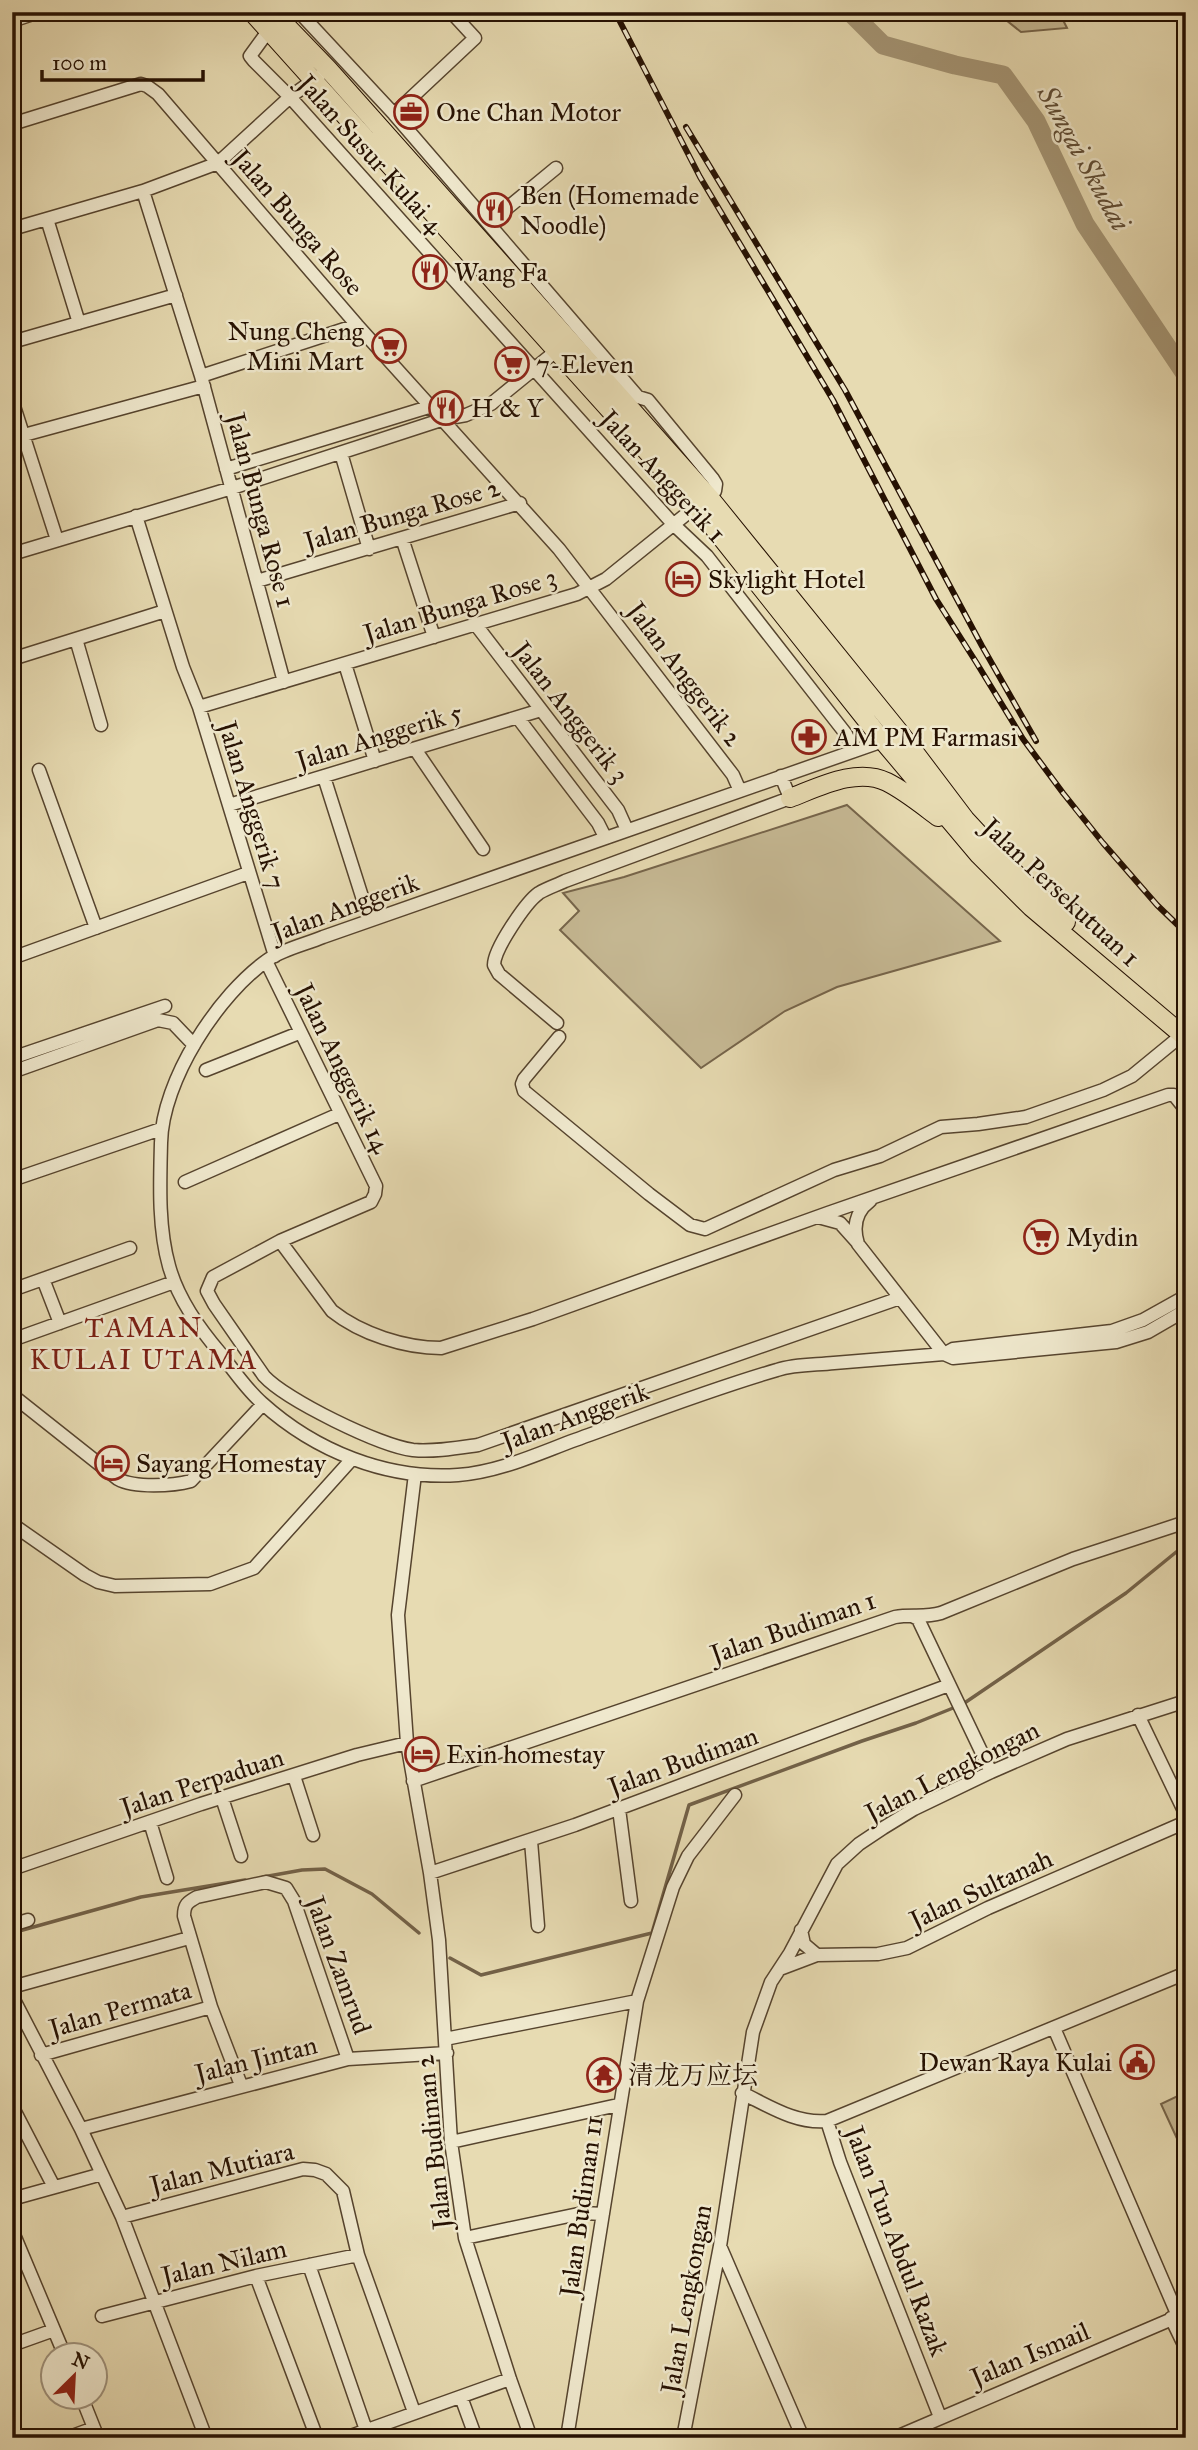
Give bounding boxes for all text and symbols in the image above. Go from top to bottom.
scale bar [42,38,203,82]
text: 100 m [52,50,107,76]
street label: Jalan Susur Kulai 4 [289,66,451,241]
water label: Sungai Skudai [1029,78,1138,237]
office icon: One Chan Motor [392,93,430,131]
place label: One Chan Motor [436,96,621,128]
street label: Jalan Bunga Rose [224,140,371,302]
place label: Ben (Homemade Noodle) [520,179,700,241]
restaurant icon: Ben (Homemade Noodle) [476,191,514,229]
restaurant icon: Wang Fa [411,253,449,291]
place label: Wang Fa [454,256,548,288]
place label: Nung Cheng Mini Mart [228,315,365,377]
supermarket icon: Nung Cheng Mini Mart [370,327,408,365]
supermarket icon: 7-Eleven [493,345,531,383]
place label: 7-Eleven [536,348,634,380]
restaurant icon: H & Y [427,389,465,427]
place label: H & Y [471,392,545,424]
street label: Jalan Anggerik 1 [591,401,733,549]
street label: Jalan Bunga Rose 1 [219,406,302,611]
street label: Jalan Bunga Rose 2 [297,471,504,558]
street label: Jalan Bunga Rose 3 [357,560,560,650]
hotel icon: Skylight Hotel [664,560,702,598]
place label: Skylight Hotel [708,563,865,595]
street label: Jalan Anggerik 2 [618,593,750,753]
street label: Jalan Anggerik 3 [504,633,636,789]
street label: Jalan Anggerik 5 [289,696,466,777]
street label: Jalan Anggerik 7 [210,714,293,893]
pharmacy icon: AM PM Farmasi [790,718,828,756]
place label: AM PM Farmasi [833,721,1018,753]
street label: Jalan Persekutuan 1 [973,809,1146,973]
street label: Jalan Anggerik [264,865,424,949]
street label: Jalan Anggerik 14 [287,975,398,1158]
supermarket icon: Mydin [1022,1218,1060,1256]
place label: Mydin [1066,1221,1138,1253]
district label: TAMAN KULAI UTAMA [29,1310,259,1377]
street label: Jalan Anggerik [494,1374,654,1458]
hotel icon: Sayang Homestay [93,1444,131,1482]
place label: Sayang Homestay [136,1447,327,1479]
street label: Jalan Budiman 1 [703,1584,880,1671]
street label: Jalan Lengkongan [857,1713,1044,1830]
street label: Jalan Budiman [601,1719,762,1804]
hotel icon: Exin homestay [403,1735,441,1773]
place label: Exin homestay [446,1738,605,1770]
street label: Jalan Perpaduan [114,1741,287,1824]
street label: Jalan Sultanah [902,1842,1058,1937]
street label: Jalan Zamrud [298,1889,379,2038]
street label: Jalan Permata [42,1973,195,2045]
street label: Jalan Jintan [189,2028,320,2090]
public building icon: Dewan Raya Kulai [1118,2043,1156,2081]
place label: Dewan Raya Kulai [918,2046,1112,2078]
street label: Jalan Budiman 2 [408,2053,458,2234]
temple icon: 清龙万应坛 [585,2056,623,2094]
place label: 清龙万应坛 [628,2059,758,2091]
street label: Jalan Budiman 11 [552,2113,610,2302]
street label: Jalan Tun Abdul Razak [837,2119,956,2361]
street label: Jalan Mutiara [144,2135,297,2202]
street label: Jalan Lengkongan [653,2202,718,2399]
street label: Jalan Nilam [155,2232,290,2293]
street label: Jalan Ismail [963,2315,1094,2395]
north arrow [38,2342,108,2412]
text: N [69,2347,93,2375]

